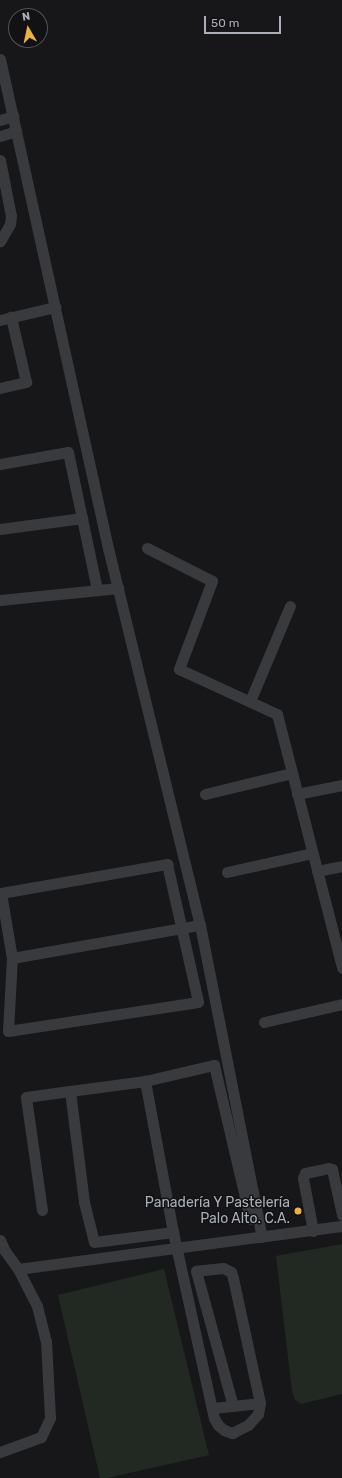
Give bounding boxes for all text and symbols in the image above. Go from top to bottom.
north arrow [8,8,48,48]
scale bar [206,8,283,34]
text: N [21,10,31,24]
text: 50 m [211,16,239,30]
place label: Panadería Y Pastelería Palo Alto. C.A. [144,1195,290,1228]
marker: Panadería Y Pastelería Palo Alto. C.A. [293,1206,303,1216]

